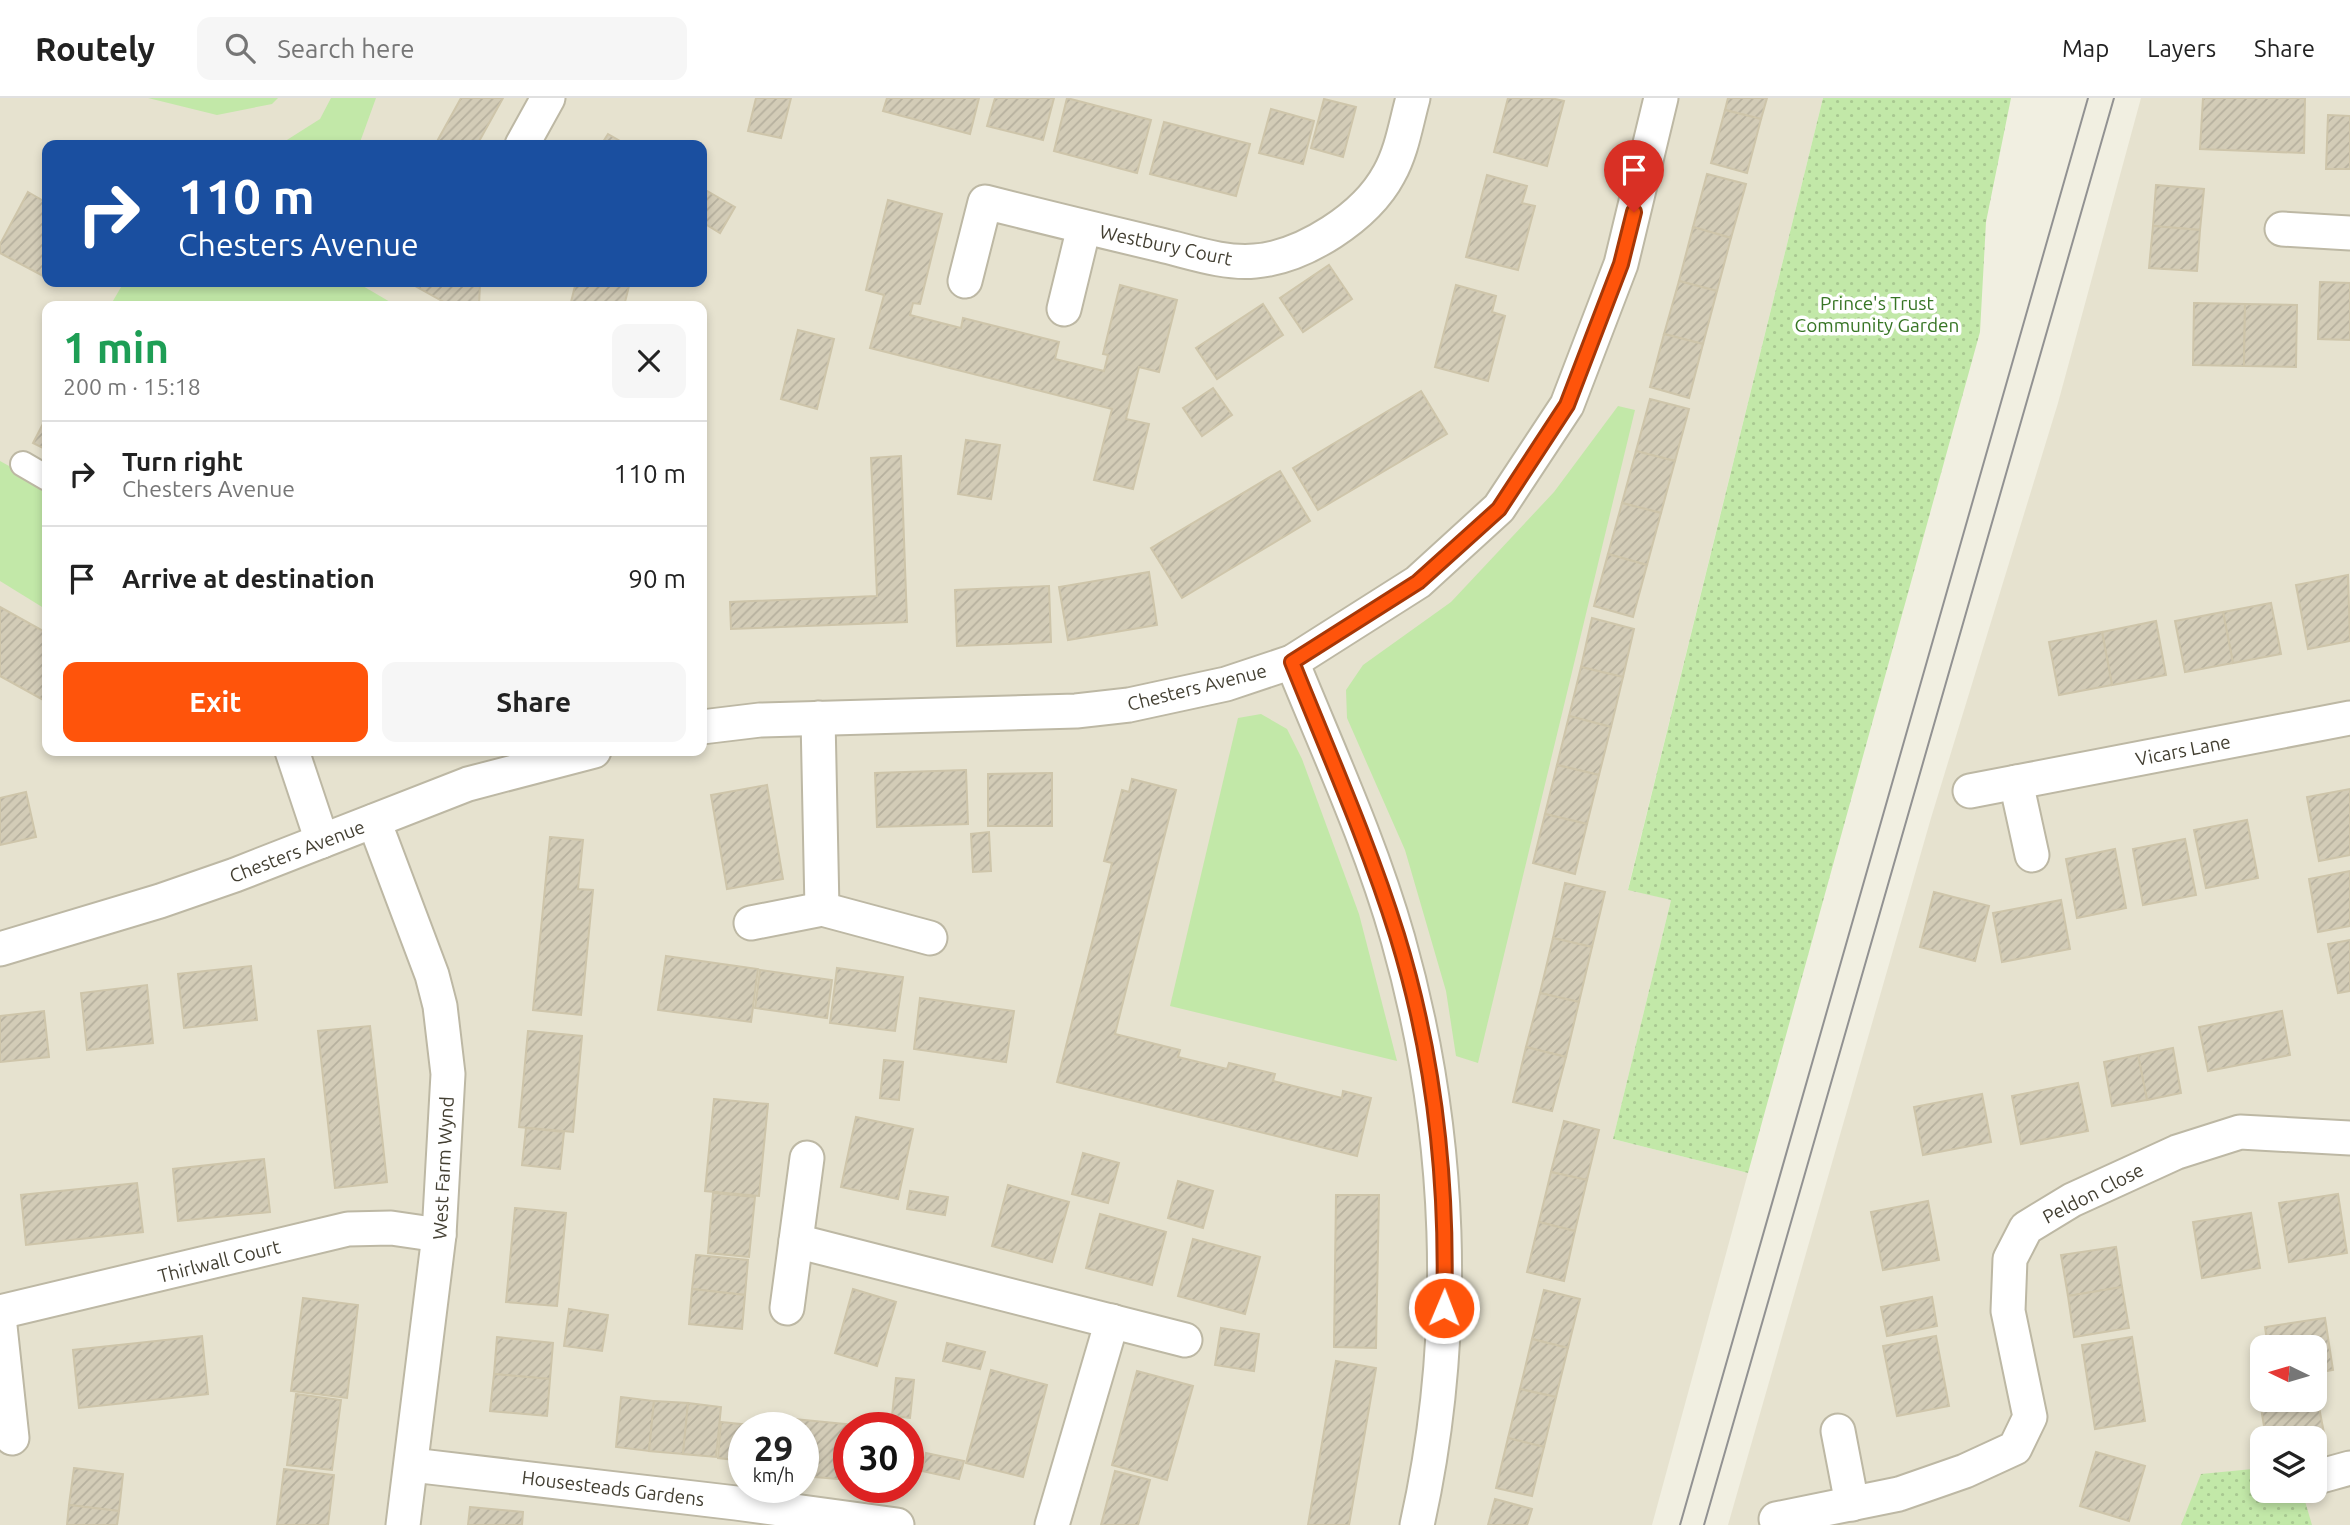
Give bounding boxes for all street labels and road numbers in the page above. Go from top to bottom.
street label: Westbury Court [1098,220,1235,270]
street label: Chesters Avenue [1125,659,1269,715]
street label: Vicars Lane [2134,730,2232,770]
street label: Chesters Avenue [226,815,368,887]
street label: West Farm Wynd [428,1096,458,1240]
street label: Peldon Close [2039,1158,2147,1228]
street label: Thirlwall Court [156,1235,283,1287]
street label: Housesteads Gardens [520,1466,706,1510]

